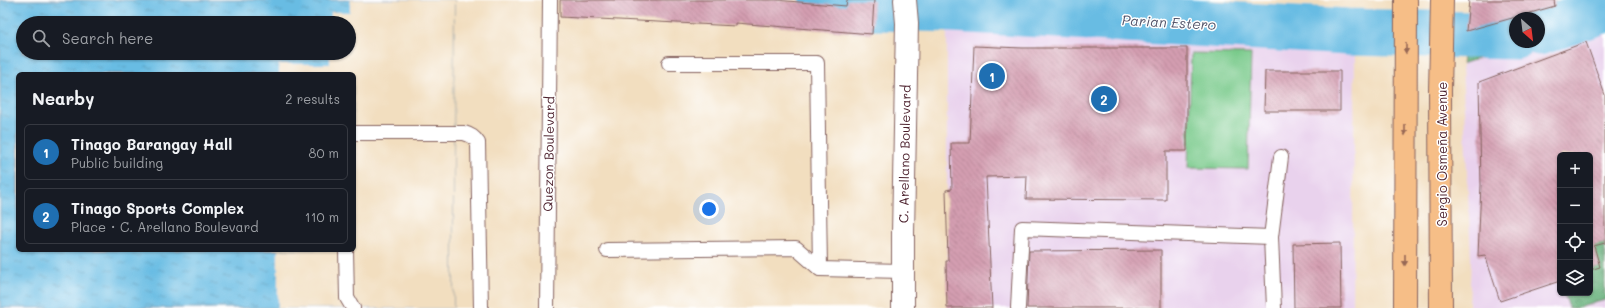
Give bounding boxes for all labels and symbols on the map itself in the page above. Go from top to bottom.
water label: Parian Estero [1121,10,1217,34]
north arrow [1509,12,1545,48]
one-way arrow [1403,42,1409,55]
pin: 1 [979,61,1005,91]
street label: Sergio Osmeña Avenue [1433,82,1450,226]
pin: 2 [1091,84,1117,114]
street label: C. Arellano Boulevard [894,85,914,223]
street label: Quezon Boulevard [538,96,558,212]
one-way arrow [1402,124,1408,137]
your location [699,199,719,219]
one-way arrow [1402,254,1408,267]

